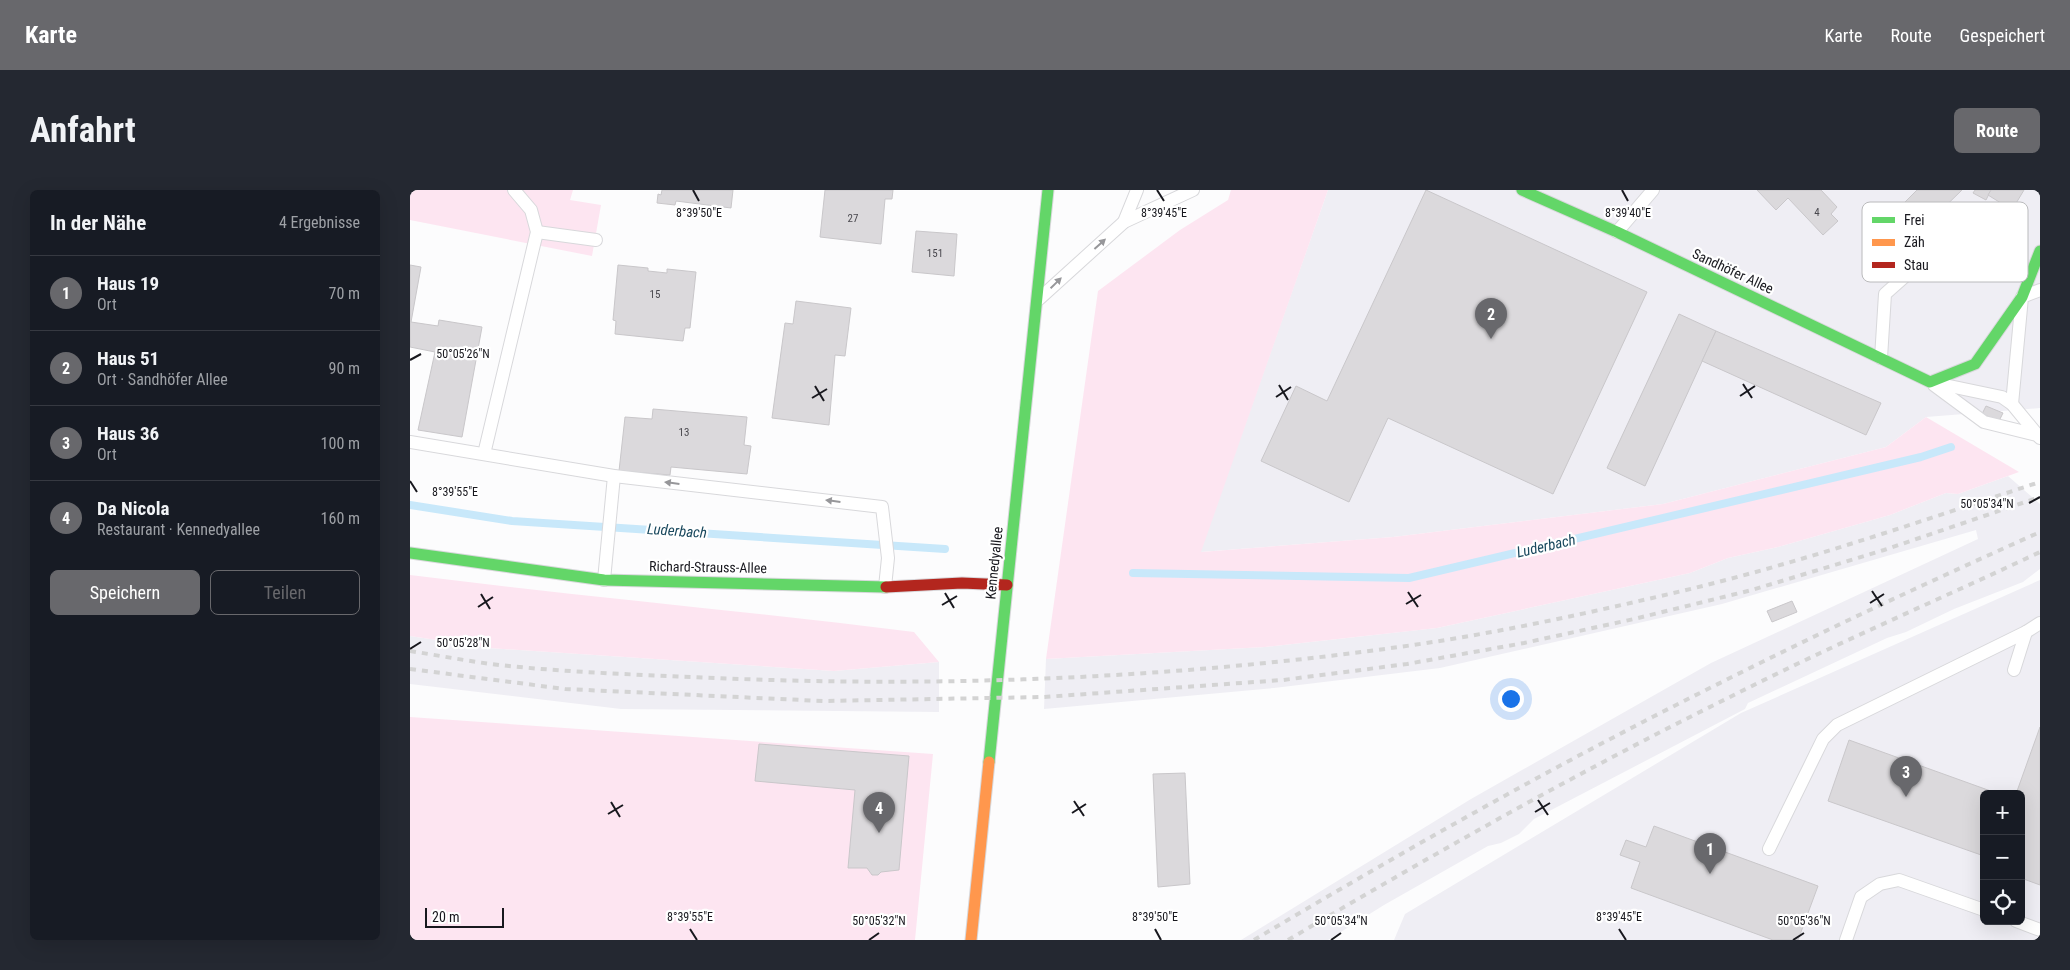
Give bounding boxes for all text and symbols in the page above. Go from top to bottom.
text: Karte [25,21,77,49]
text: Karte [1824,25,1863,46]
text: Route [1891,25,1932,46]
text: Gespeichert [1960,25,2045,46]
button: Route [1954,108,2040,153]
text: Anfahrt [30,110,136,151]
legend [1862,202,2028,282]
text: 8°39'50"E [676,206,722,220]
text: 8°39'45"E [1141,206,1187,220]
text: 8°39'40"E [1605,206,1651,220]
house number: 4 [1814,206,1820,219]
text: In der Nähe [50,211,146,235]
house number: 27 [848,212,858,225]
text: Frei [1904,212,1924,228]
text: 4 Ergebnisse [279,213,360,232]
text: Zäh [1904,234,1925,250]
one-way arrow [1094,238,1107,249]
street label: Sandhöfer Allee [1690,245,1776,297]
house number: 151 [927,247,943,260]
text: Stau [1904,257,1929,273]
text: Haus 19 [97,272,159,295]
one-way arrow [1050,277,1062,289]
text: 1 [62,284,70,303]
text: 70 m [328,284,360,303]
house number: 15 [650,288,660,301]
text: Ort [97,295,117,314]
pin: 2 [1475,298,1507,339]
text: Haus 51 [97,347,159,370]
text: 50°05'26"N [436,347,490,361]
text: 2 [62,359,70,378]
text: 90 m [328,359,360,378]
text: Ort · Sandhöfer Allee [97,370,228,389]
text: Haus 36 [97,422,159,445]
house number: 13 [679,426,689,439]
text: 3 [62,434,70,453]
text: 100 m [321,434,360,453]
text: Ort [97,445,117,464]
one-way arrow [663,479,679,487]
text: 8°39'55"E [432,485,478,499]
text: Da Nicola [97,497,169,520]
one-way arrow [825,497,841,505]
text: 50°05'34"N [1960,497,2014,511]
text: 4 [62,509,70,528]
text: 160 m [321,509,360,528]
text: Restaurant · Kennedyallee [97,520,260,539]
water label: Luderbach [646,520,708,542]
street label: Kennedyallee [982,525,1006,600]
water label: Luderbach [1515,530,1577,562]
street label: Richard-Strauss-Allee [649,558,767,576]
button: Speichern [50,570,200,615]
button: Teilen [210,570,360,615]
text: 50°05'28"N [436,636,490,650]
your location [1498,686,1524,712]
pin: 3 [1890,756,1922,797]
map controls [1980,790,2025,925]
button: + [1980,790,2025,835]
pin: 4 [863,792,895,833]
pin: 1 [1694,833,1726,874]
button: − [1980,835,2025,880]
button: locate [1980,880,2025,925]
scale bar [425,905,504,928]
text: 20 m [432,909,460,925]
text: 8°39'55"E [667,910,713,924]
text: 8°39'50"E [1132,910,1178,924]
text: 8°39'45"E [1596,910,1642,924]
text: 50°05'32"N [852,914,906,928]
text: 50°05'34"N [1314,914,1368,928]
text: 50°05'36"N [1777,914,1831,928]

